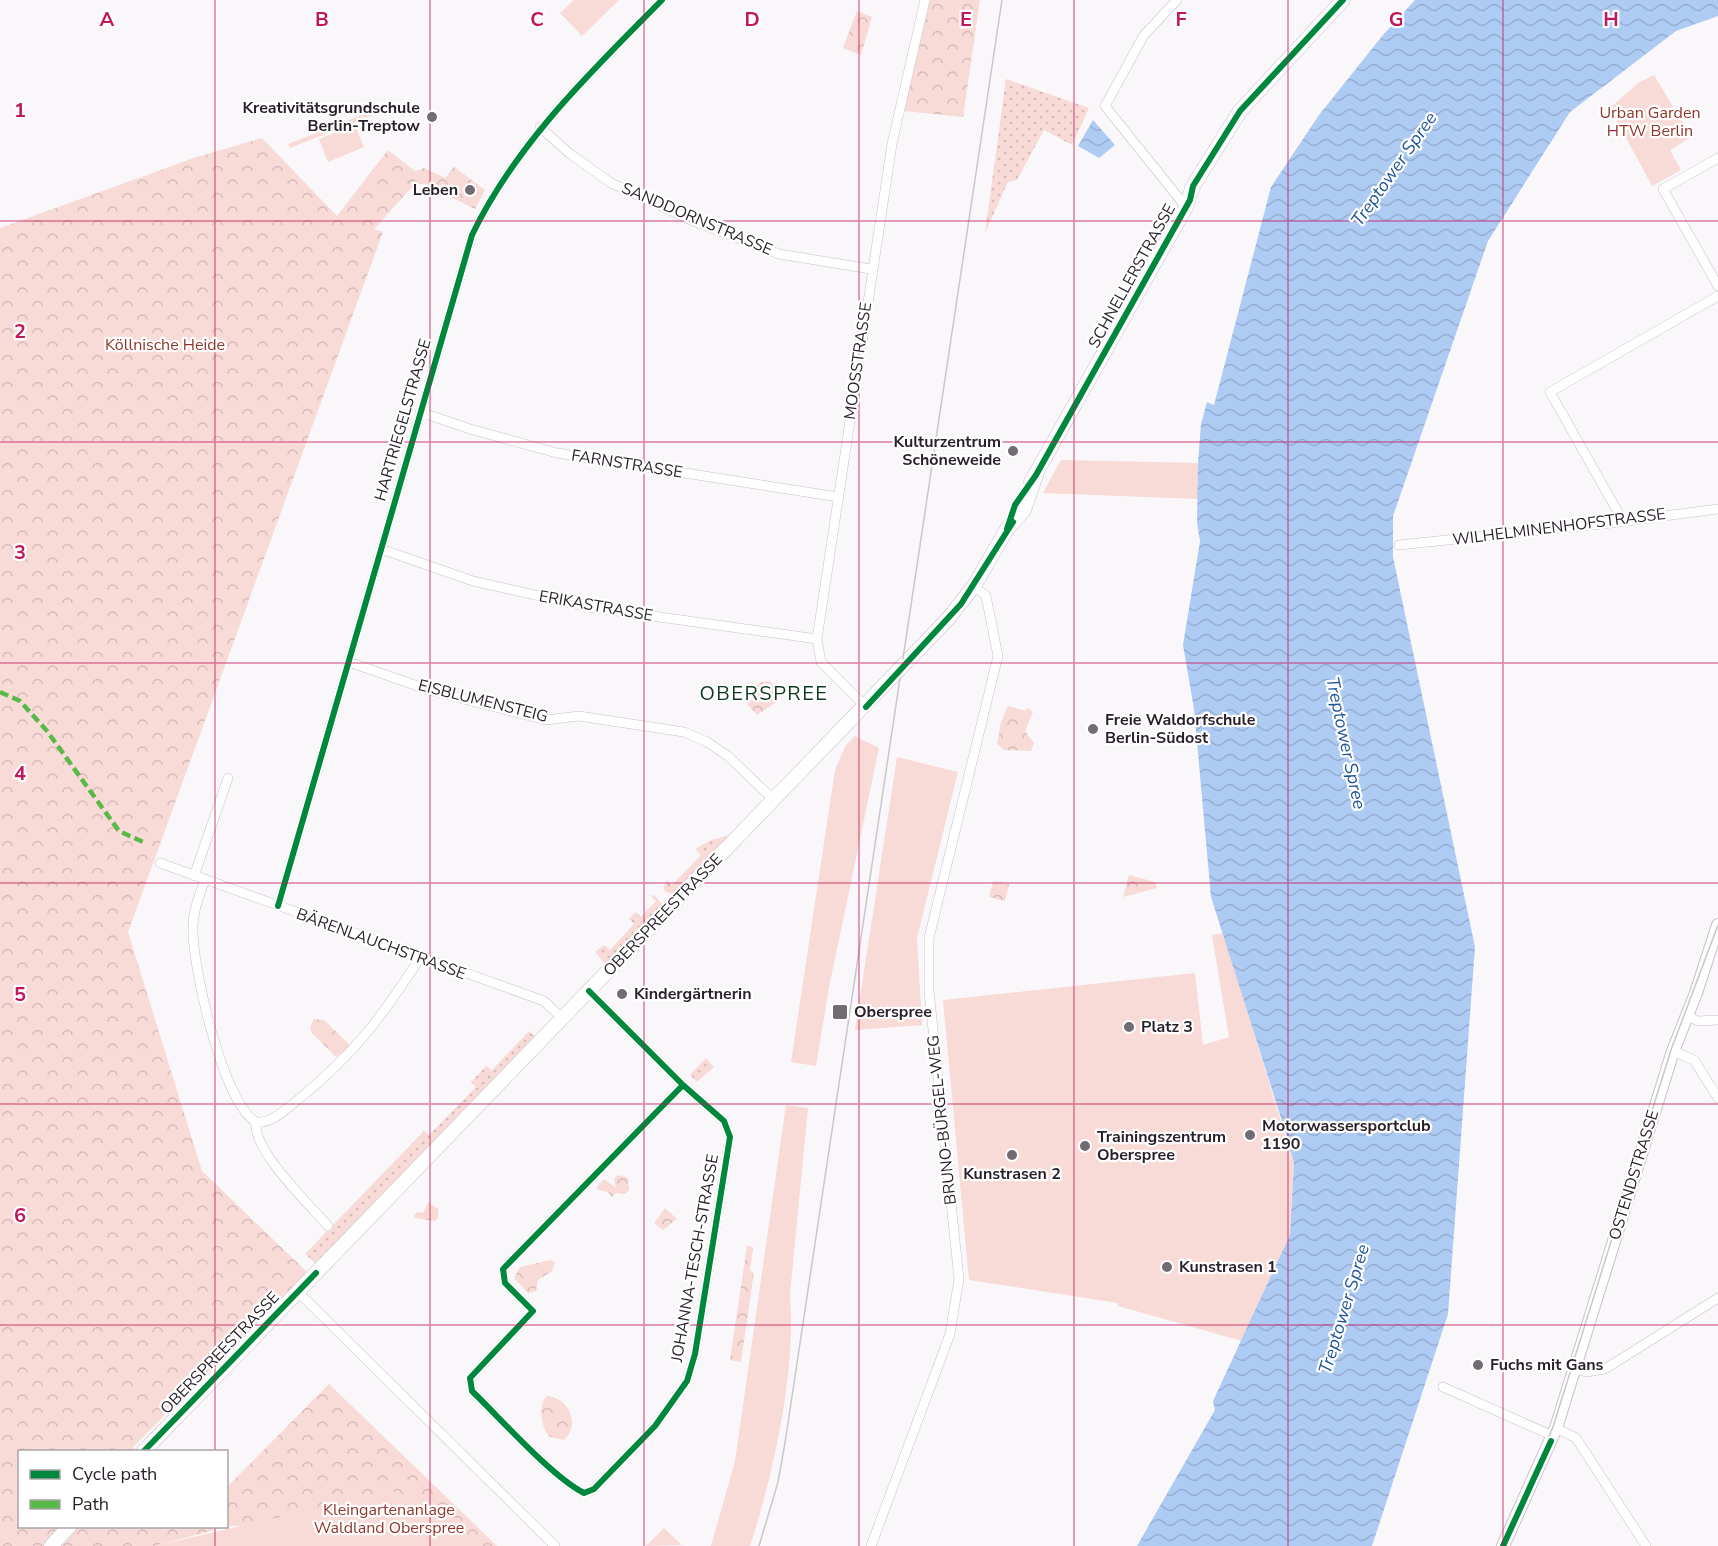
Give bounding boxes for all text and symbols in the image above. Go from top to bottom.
text: A [100,6,115,33]
text: B [315,6,329,33]
text: C [530,6,544,33]
text: D [744,6,760,33]
text: E [960,6,972,33]
text: F [1175,6,1187,33]
text: G [1389,6,1403,33]
text: H [1603,6,1619,33]
text: 1 [14,97,26,124]
place label: Kreativitätsgrundschule Berlin-Treptow [242,97,420,137]
park label: Urban Garden HTW Berlin [1599,102,1701,142]
water label: Treptower Spree [1346,107,1443,231]
marker: Kreativitätsgrundschule Berlin-Treptow [425,110,439,124]
street label: SANDDORNSTRASSE [618,177,776,261]
place label: Leben [413,179,458,201]
marker: Leben [463,183,477,197]
street label: SCHNELLERSTRASSE [1083,200,1181,352]
street label: MOOSSTRASSE [839,301,877,421]
text: 2 [14,318,26,345]
park label: Köllnische Heide [105,334,225,356]
street label: HARTRIEGELSTRASSE [369,336,437,504]
place label: Kulturzentrum Schöneweide [893,431,1001,471]
street label: FARNSTRASSE [570,444,684,484]
marker: Kulturzentrum Schöneweide [1006,444,1020,458]
street label: WILHELMINENHOFSTRASSE [1451,503,1667,551]
text: 3 [14,539,26,566]
street label: ERIKASTRASSE [537,585,655,627]
street label: EISBLUMENSTEIG [416,674,550,728]
water label: Treptower Spree [1320,675,1372,812]
district label: OBERSPREE [699,680,829,707]
place label: Freie Waldorfschule Berlin-Südost [1105,709,1256,749]
marker: Freie Waldorfschule Berlin-Südost [1086,722,1100,736]
text: 4 [14,760,26,787]
street label: OBERSPREESTRASSE [599,849,727,981]
street label: BÄRENLAUCHSTRASSE [293,903,469,985]
text: 5 [14,981,26,1008]
place label: Kindergärtnerin [634,983,752,1005]
marker: Kindergärtnerin [615,987,629,1001]
place label: Oberspree [854,1001,932,1023]
marker: Oberspree [831,1003,849,1021]
place label: Platz 3 [1141,1016,1193,1038]
marker: Platz 3 [1122,1020,1136,1034]
street label: BRUNO-BÜRGEL-WEG [922,1034,962,1206]
street label: OSTENDSTRASSE [1604,1107,1664,1243]
place label: Motorwassersportclub 1190 [1262,1115,1431,1155]
place label: Trainingszentrum Oberspree [1097,1126,1226,1166]
marker: Motorwassersportclub 1190 [1243,1128,1257,1142]
marker: Trainingszentrum Oberspree [1078,1139,1092,1153]
marker: Kunstrasen 2 [1005,1148,1019,1162]
street label: JOHANNA-TESCH-STRASSE [666,1152,724,1365]
place label: Kunstrasen 2 [963,1163,1061,1185]
text: 6 [14,1202,26,1229]
water label: Treptower Spree [1313,1241,1375,1377]
place label: Kunstrasen 1 [1179,1256,1277,1278]
marker: Kunstrasen 1 [1160,1260,1174,1274]
street label: OBERSPREESTRASSE [156,1287,284,1419]
place label: Fuchs mit Gans [1490,1354,1604,1376]
marker: Fuchs mit Gans [1471,1358,1485,1372]
legend [18,1450,228,1528]
text: Cycle path [72,1462,157,1486]
text: Path [72,1492,109,1516]
park label: Kleingartenanlage Waldland Oberspree [314,1499,464,1539]

